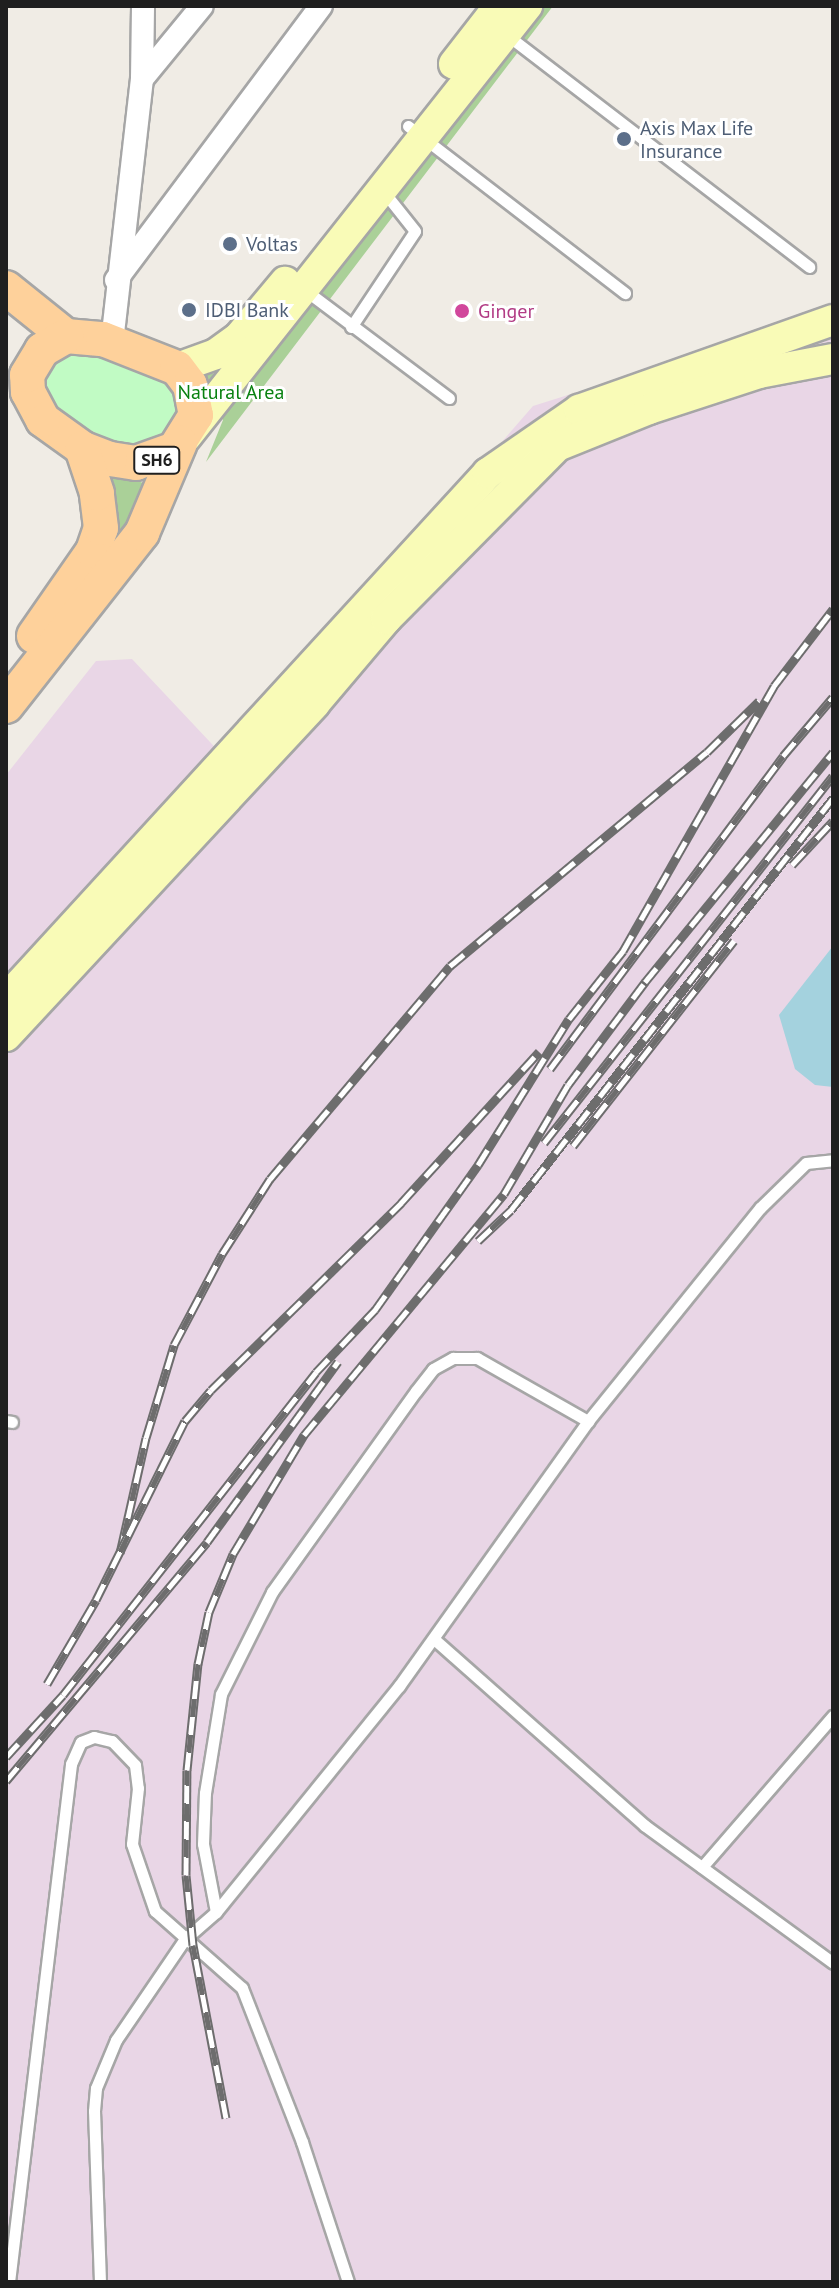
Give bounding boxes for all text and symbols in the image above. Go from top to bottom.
place label: Axis Max Life Insurance [640,116,754,163]
marker: Axis Max Life Insurance [615,130,633,148]
place label: Voltas [246,232,298,256]
marker: Voltas [221,235,239,253]
place label: IDBI Bank [205,298,289,322]
place label: Ginger [478,299,534,323]
marker: IDBI Bank [180,301,198,319]
marker: Ginger [453,302,471,320]
park label: Natural Area [177,380,285,404]
road number: SH6 [133,446,181,474]

